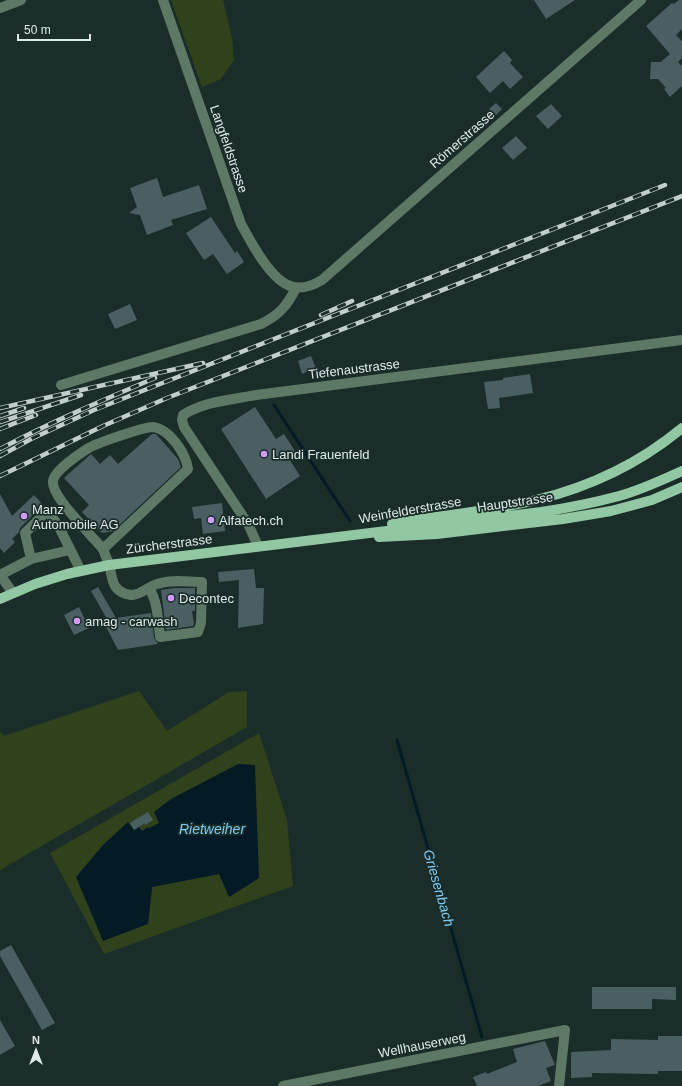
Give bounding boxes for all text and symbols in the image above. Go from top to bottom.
scale bar [18,16,90,42]
text: 50 m [24,23,51,37]
street label: Langfeldstrasse [207,103,251,195]
street label: Römerstrasse [427,107,497,171]
street label: Tiefenaustrasse [307,356,401,382]
place label: Landi Frauenfeld [272,447,370,462]
marker: Landi Frauenfeld [259,449,269,459]
street label: Hauptstrasse [476,489,554,515]
street label: Weinfelderstrasse [358,494,462,526]
place label: Manz Automobile AG [32,502,119,532]
marker: Manz Automobile AG [19,511,29,521]
place label: Alfatech.ch [219,513,283,528]
marker: Alfatech.ch [206,515,216,525]
street label: Zürcherstrasse [125,531,213,557]
place label: Decontec [179,591,234,606]
marker: Decontec [166,593,176,603]
place label: amag - carwash [85,614,177,629]
marker: amag - carwash [72,616,82,626]
water label: Rietweiher [179,821,246,837]
water label: Griesenbach [420,848,458,929]
street label: Wellhauserweg [377,1029,467,1061]
north arrow [16,1030,56,1070]
text: N [32,1034,40,1046]

